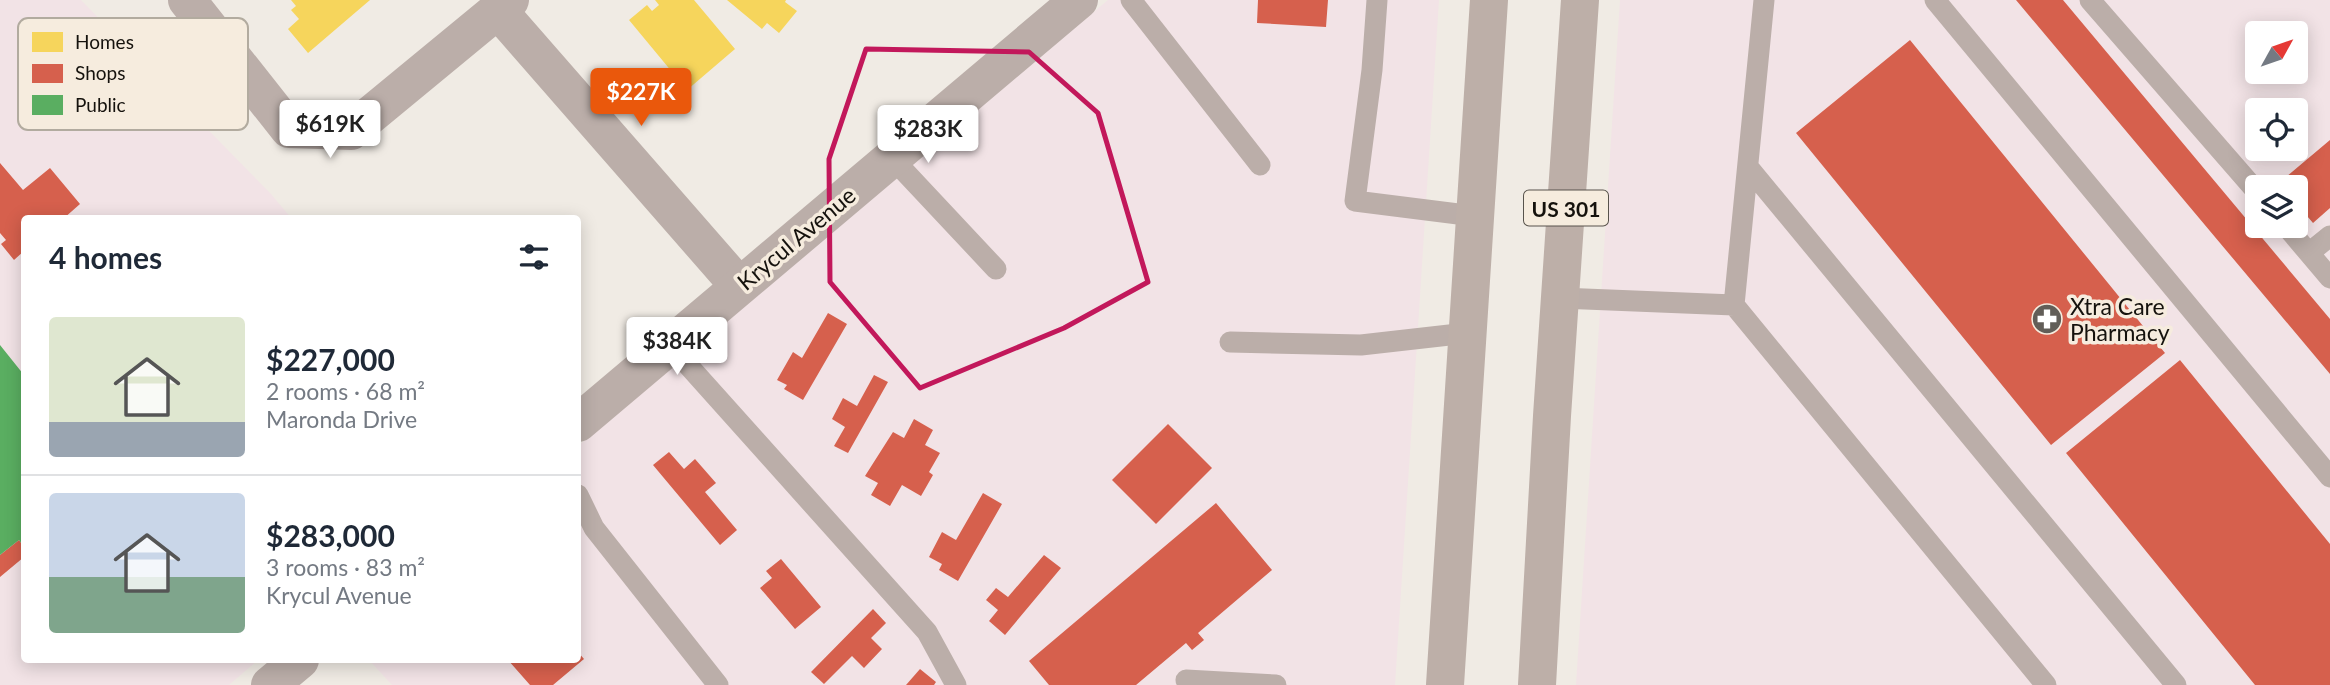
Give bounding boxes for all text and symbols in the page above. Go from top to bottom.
legend [18,18,248,130]
north arrow [2245,21,2308,84]
map controls [2245,21,2308,238]
text: Homes [75,30,134,53]
text: Shops [75,61,125,84]
pin: $227K [592,68,690,128]
text: $227K [606,77,676,105]
text: Public [75,93,126,116]
button: locate [2245,98,2308,161]
pin: $619K [281,100,379,160]
pin: $283K [879,106,977,165]
text: $619K [295,109,365,137]
text: $283K [893,114,963,142]
button: layers [2245,175,2308,238]
street label: Krycul Avenue [731,180,861,296]
road number: US 301 [1524,190,1608,226]
icon: filters [515,238,553,276]
text: 4 homes [49,239,162,275]
place label: Xtra Care Pharmacy [2070,292,2170,346]
pharmacy icon: Xtra Care Pharmacy [2030,302,2064,336]
pin: $384K [628,318,726,377]
text: $384K [642,326,712,354]
text: $227,000 [266,341,395,377]
icon: home [105,345,189,429]
text: 2 rooms · 68 m² [266,377,425,405]
text: Maronda Drive [266,405,417,433]
text: $283,000 [266,517,395,553]
icon: home [105,521,189,605]
text: 3 rooms · 83 m² [266,553,425,581]
text: Krycul Avenue [266,581,412,609]

